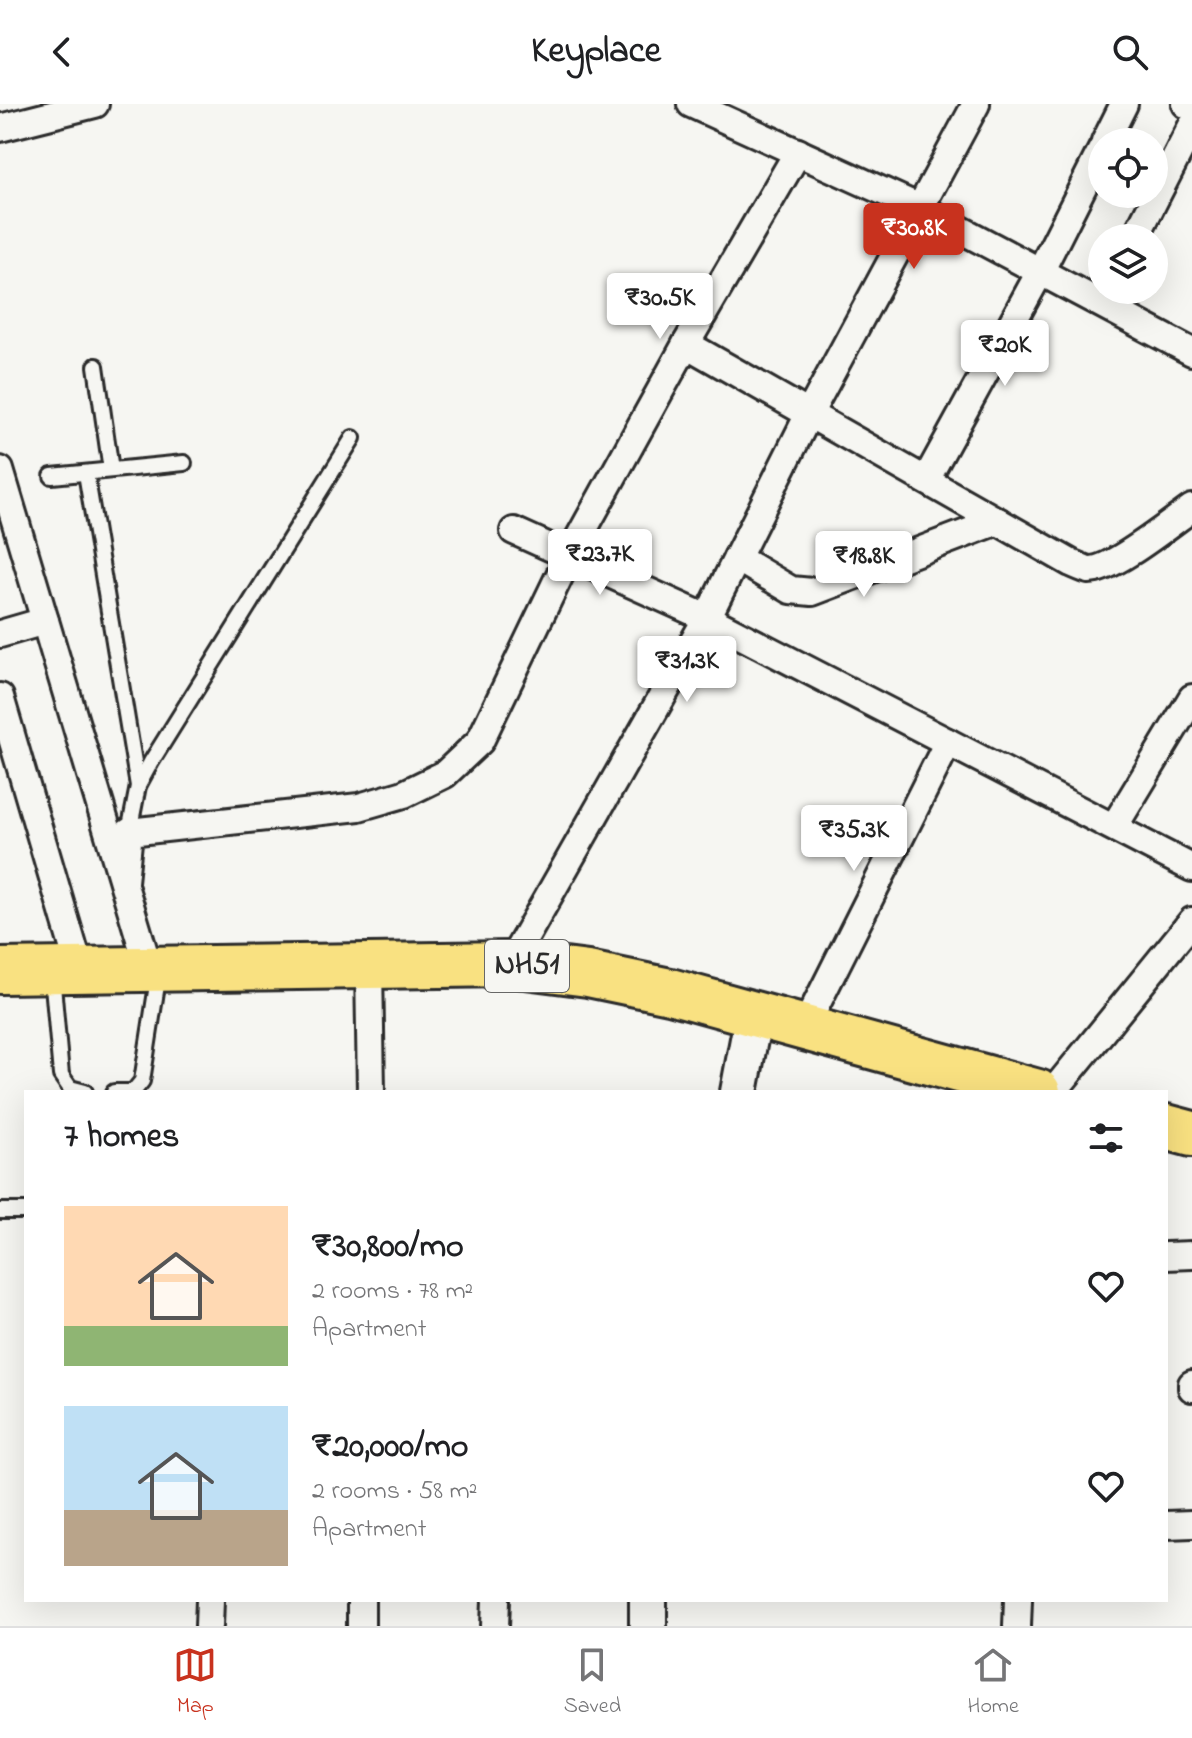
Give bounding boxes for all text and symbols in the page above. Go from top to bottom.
text: Keyplace [531,26,661,79]
icon: back [40,30,84,74]
icon: search [1108,30,1152,74]
map controls [1088,128,1168,304]
button: locate [1088,128,1168,208]
pin: ₹30.8K [849,203,979,271]
text: ₹30.8K [881,210,947,248]
button: layers [1088,224,1168,304]
pin: ₹30.5K [595,273,725,341]
text: ₹30.5K [625,280,695,318]
pin: ₹20K [958,320,1052,388]
text: ₹20K [979,327,1031,365]
pin: ₹23.7K [535,529,665,597]
pin: ₹18.8K [799,531,929,599]
text: ₹23.7K [566,536,634,574]
text: ₹18.8K [833,538,895,576]
pin: ₹31.3K [622,636,752,704]
text: ₹31.3K [655,643,719,681]
pin: ₹35.3K [789,805,919,873]
text: ₹35.3K [819,812,889,850]
road number: NH51 [485,940,569,992]
text: 7 homes [64,1113,179,1163]
icon: filters [1084,1116,1128,1160]
text: ₹30,800/mo [312,1223,464,1273]
icon: home [128,1238,224,1334]
icon: heart [1084,1264,1128,1308]
text: 2 rooms · 78 m² [312,1273,473,1311]
text: Apartment [312,1311,426,1349]
text: ₹20,000/mo [312,1423,469,1473]
icon: home [128,1438,224,1534]
icon: heart [1084,1464,1128,1508]
text: 2 rooms · 58 m² [312,1473,478,1511]
text: Apartment [312,1511,426,1549]
tab: Map [173,1643,217,1723]
tab: Saved [564,1643,621,1723]
tab: Home [968,1643,1019,1723]

